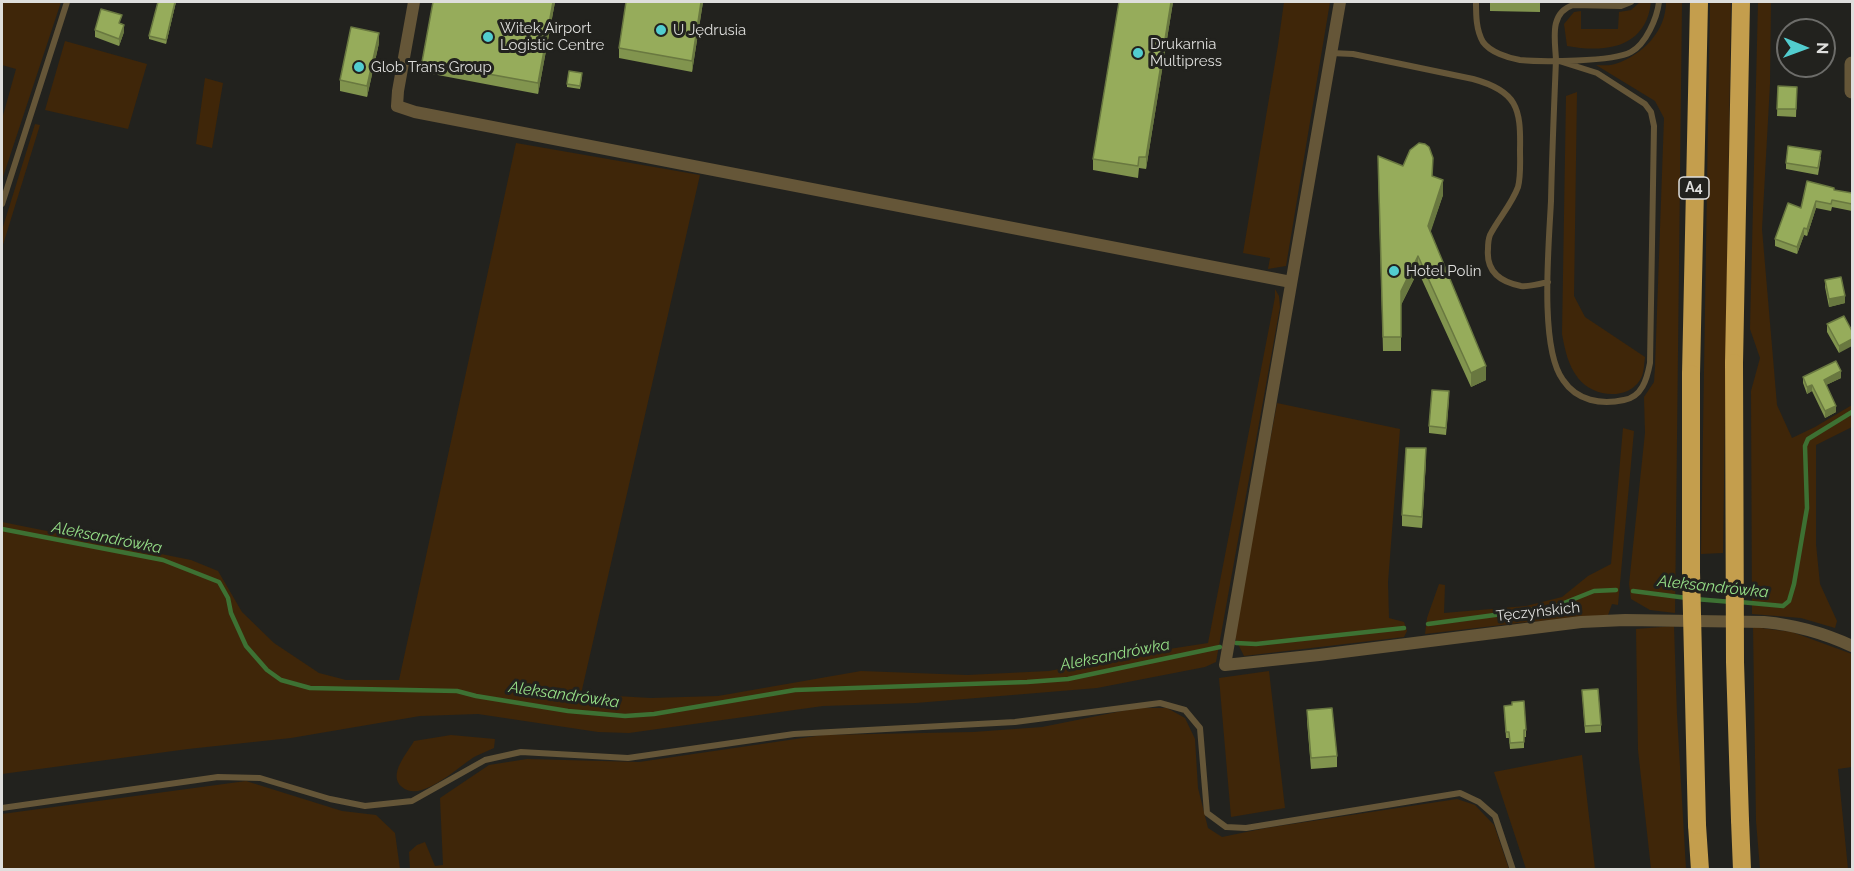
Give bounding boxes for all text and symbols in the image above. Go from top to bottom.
north arrow [1776,18,1836,78]
place label: Witek Airport Logistic Centre [500,19,604,54]
place label: U Jędrusia [673,21,746,39]
marker: U Jędrusia [654,23,668,37]
marker: Witek Airport Logistic Centre [481,30,495,44]
place label: Drukarnia Multipress [1150,35,1222,70]
text: N [1813,42,1832,55]
marker: Drukarnia Multipress [1131,46,1145,60]
place label: Glob Trans Group [371,58,492,76]
marker: Glob Trans Group [352,60,366,74]
road number: A4 [1679,177,1709,199]
place label: Hotel Polin [1406,262,1482,280]
marker: Hotel Polin [1387,264,1401,278]
water label: Aleksandrówka [50,518,164,558]
water label: Aleksandrówka [1657,572,1769,602]
street label: Tęczyńskich [1495,599,1581,625]
water label: Aleksandrówka [1058,635,1172,675]
water label: Aleksandrówka [507,678,621,712]

